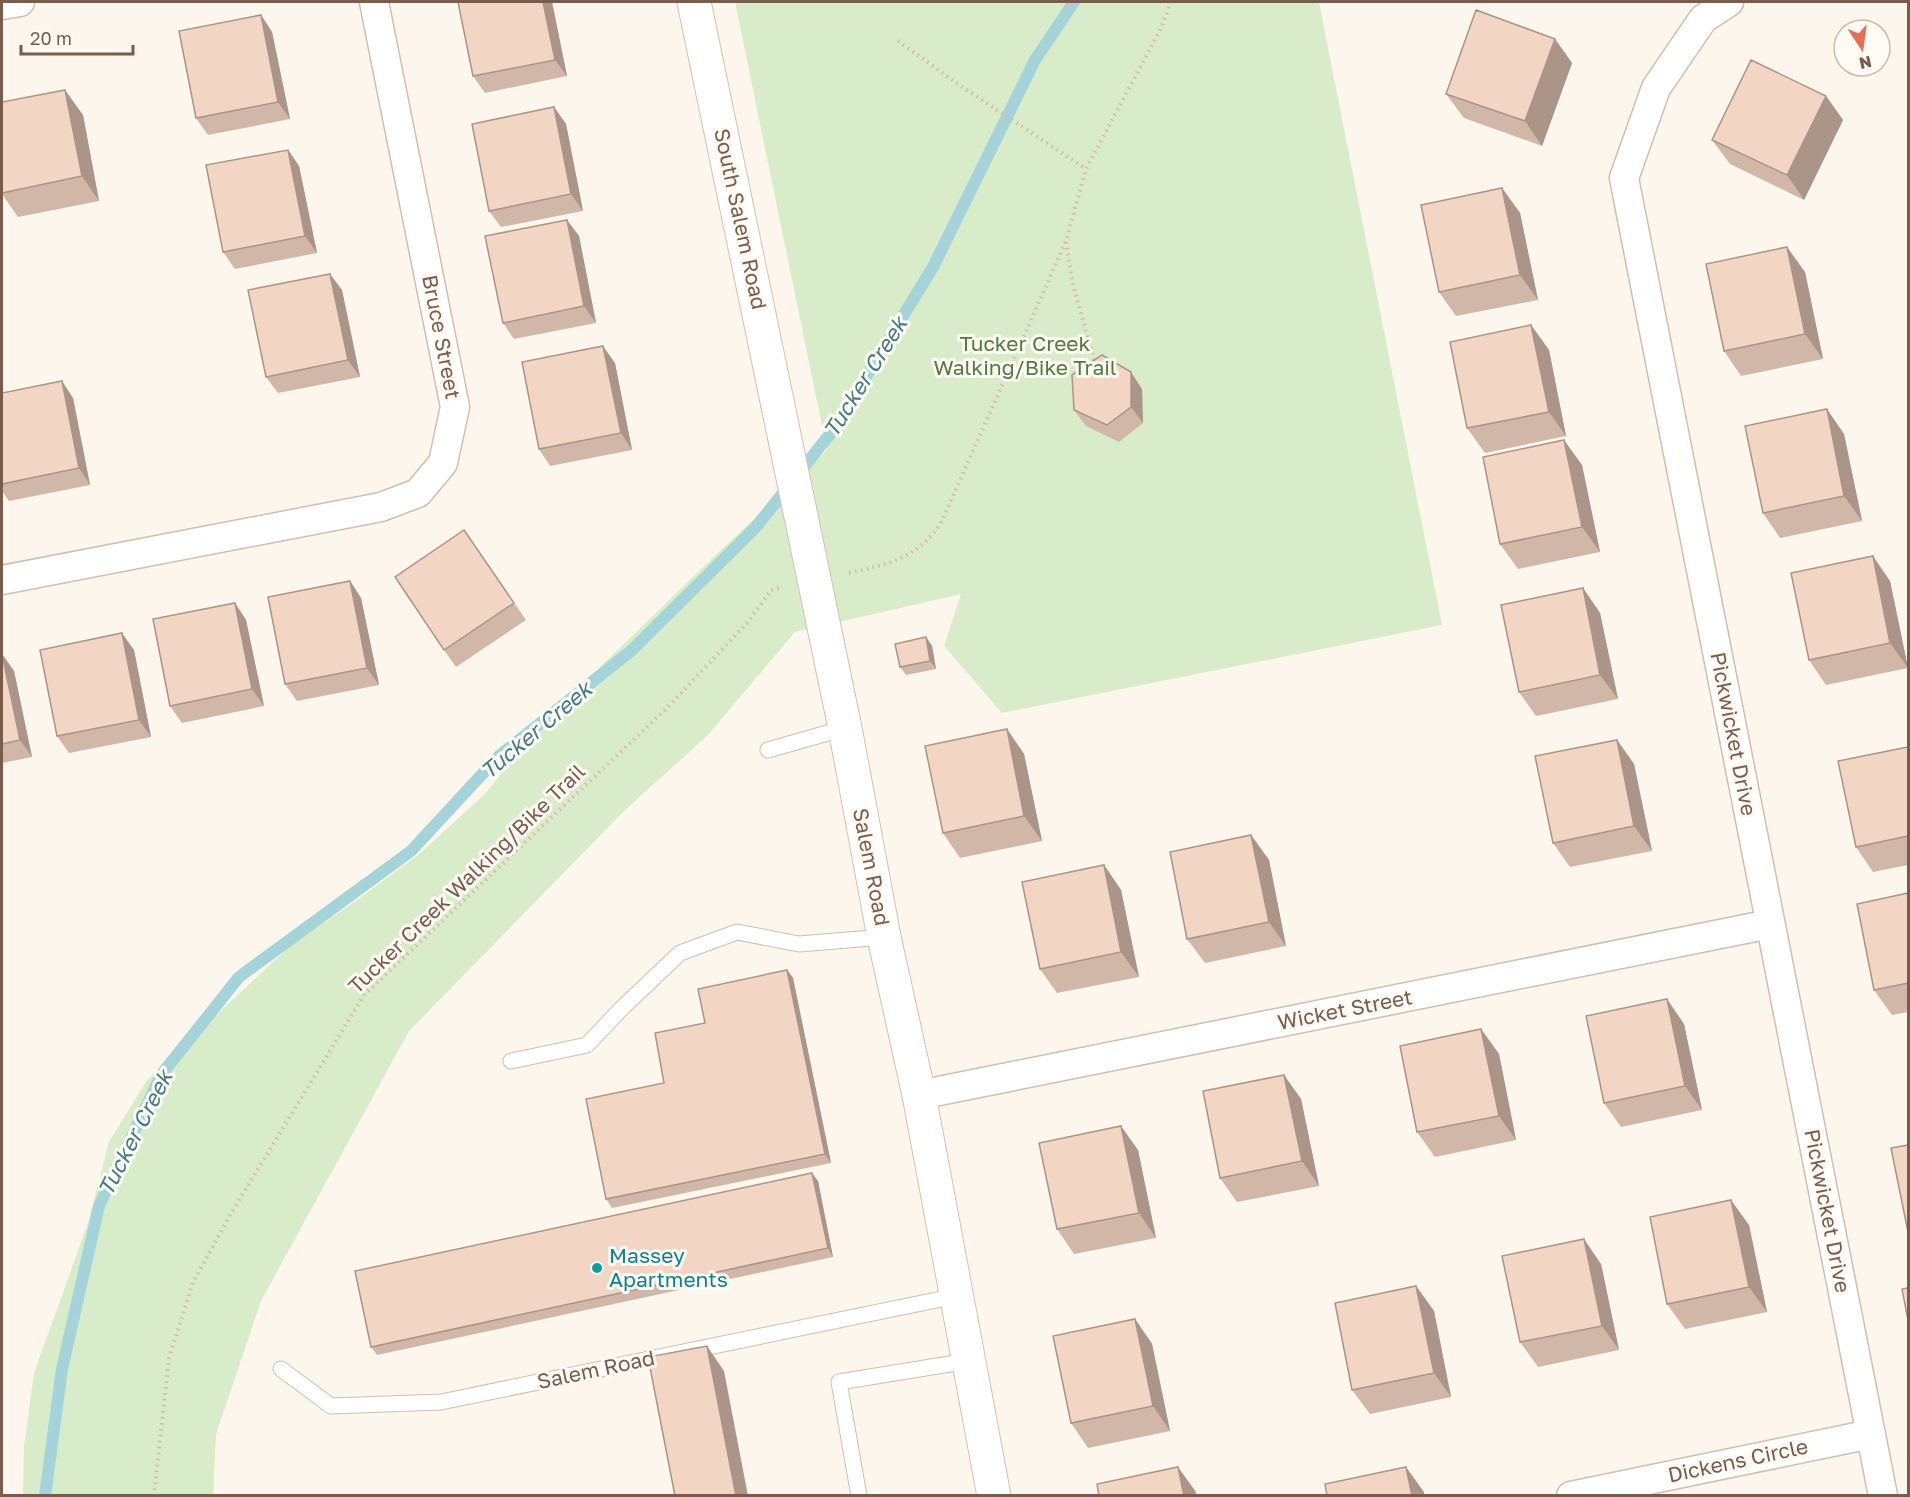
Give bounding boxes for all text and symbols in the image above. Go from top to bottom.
scale bar [21,18,134,56]
north arrow [1832,18,1892,78]
text: 20 m [30,27,72,49]
text: N [1857,52,1874,74]
street label: South Salem Road [709,126,773,312]
street label: Bruce Street [417,272,467,401]
water label: Tucker Creek [817,309,914,442]
park label: Tucker Creek Walking/Bike Trail [933,330,1117,380]
street label: Pickwicket Drive [1705,650,1763,818]
water label: Tucker Creek [475,674,599,784]
street label: Tucker Creek Walking/Bike Trail [342,758,590,999]
street label: Salem Road [848,806,896,928]
street label: Wicket Street [1275,983,1414,1035]
water label: Tucker Creek [91,1063,179,1200]
street label: Pickwicket Drive [1799,1127,1857,1295]
place label: Massey Apartments [609,1242,728,1292]
marker: Massey Apartments [590,1261,604,1275]
street label: Salem Road [535,1344,657,1394]
street label: Dickens Circle [1665,1432,1810,1488]

